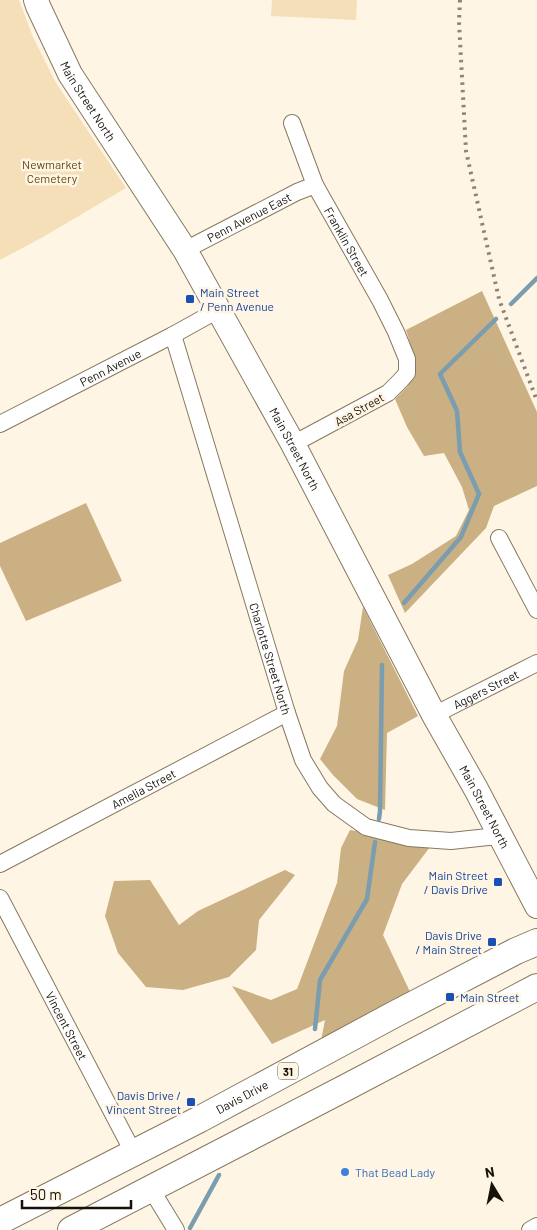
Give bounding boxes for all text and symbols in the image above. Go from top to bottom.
street label: Main Street North [58,59,119,144]
park label: Newmarket Cemetery [22,157,82,185]
street label: Penn Avenue East [205,189,293,244]
street label: Franklin Street [322,204,372,279]
place label: Main Street / Penn Avenue [200,285,274,313]
marker: Main Street / Penn Avenue [184,293,196,305]
street label: Penn Avenue [77,346,143,389]
street label: Asa Street [332,390,386,428]
street label: Main Street North [267,405,323,493]
street label: Charlotte Street North [247,601,294,716]
street label: Aggers Street [451,666,521,711]
street label: Main Street North [457,763,513,850]
street label: Amelia Street [109,766,178,811]
place label: Main Street / Davis Drive [424,868,488,896]
marker: Main Street / Davis Drive [492,876,504,888]
place label: Davis Drive / Main Street [415,928,482,956]
marker: Davis Drive / Main Street [486,936,498,948]
street label: Vincent Street [43,989,90,1062]
place label: Main Street [460,990,519,1004]
marker: Main Street [444,991,456,1003]
road number: 31 [278,1062,298,1080]
street label: Davis Drive [213,1077,270,1116]
place label: Davis Drive / Vincent Street [106,1088,181,1116]
marker: Davis Drive / Vincent Street [185,1096,197,1108]
north arrow [467,1160,517,1210]
text: N [484,1163,496,1181]
place label: That Bead Lady [355,1165,436,1179]
marker: That Bead Lady [339,1166,351,1178]
scale bar [22,1178,131,1210]
text: 50 m [30,1185,62,1203]

